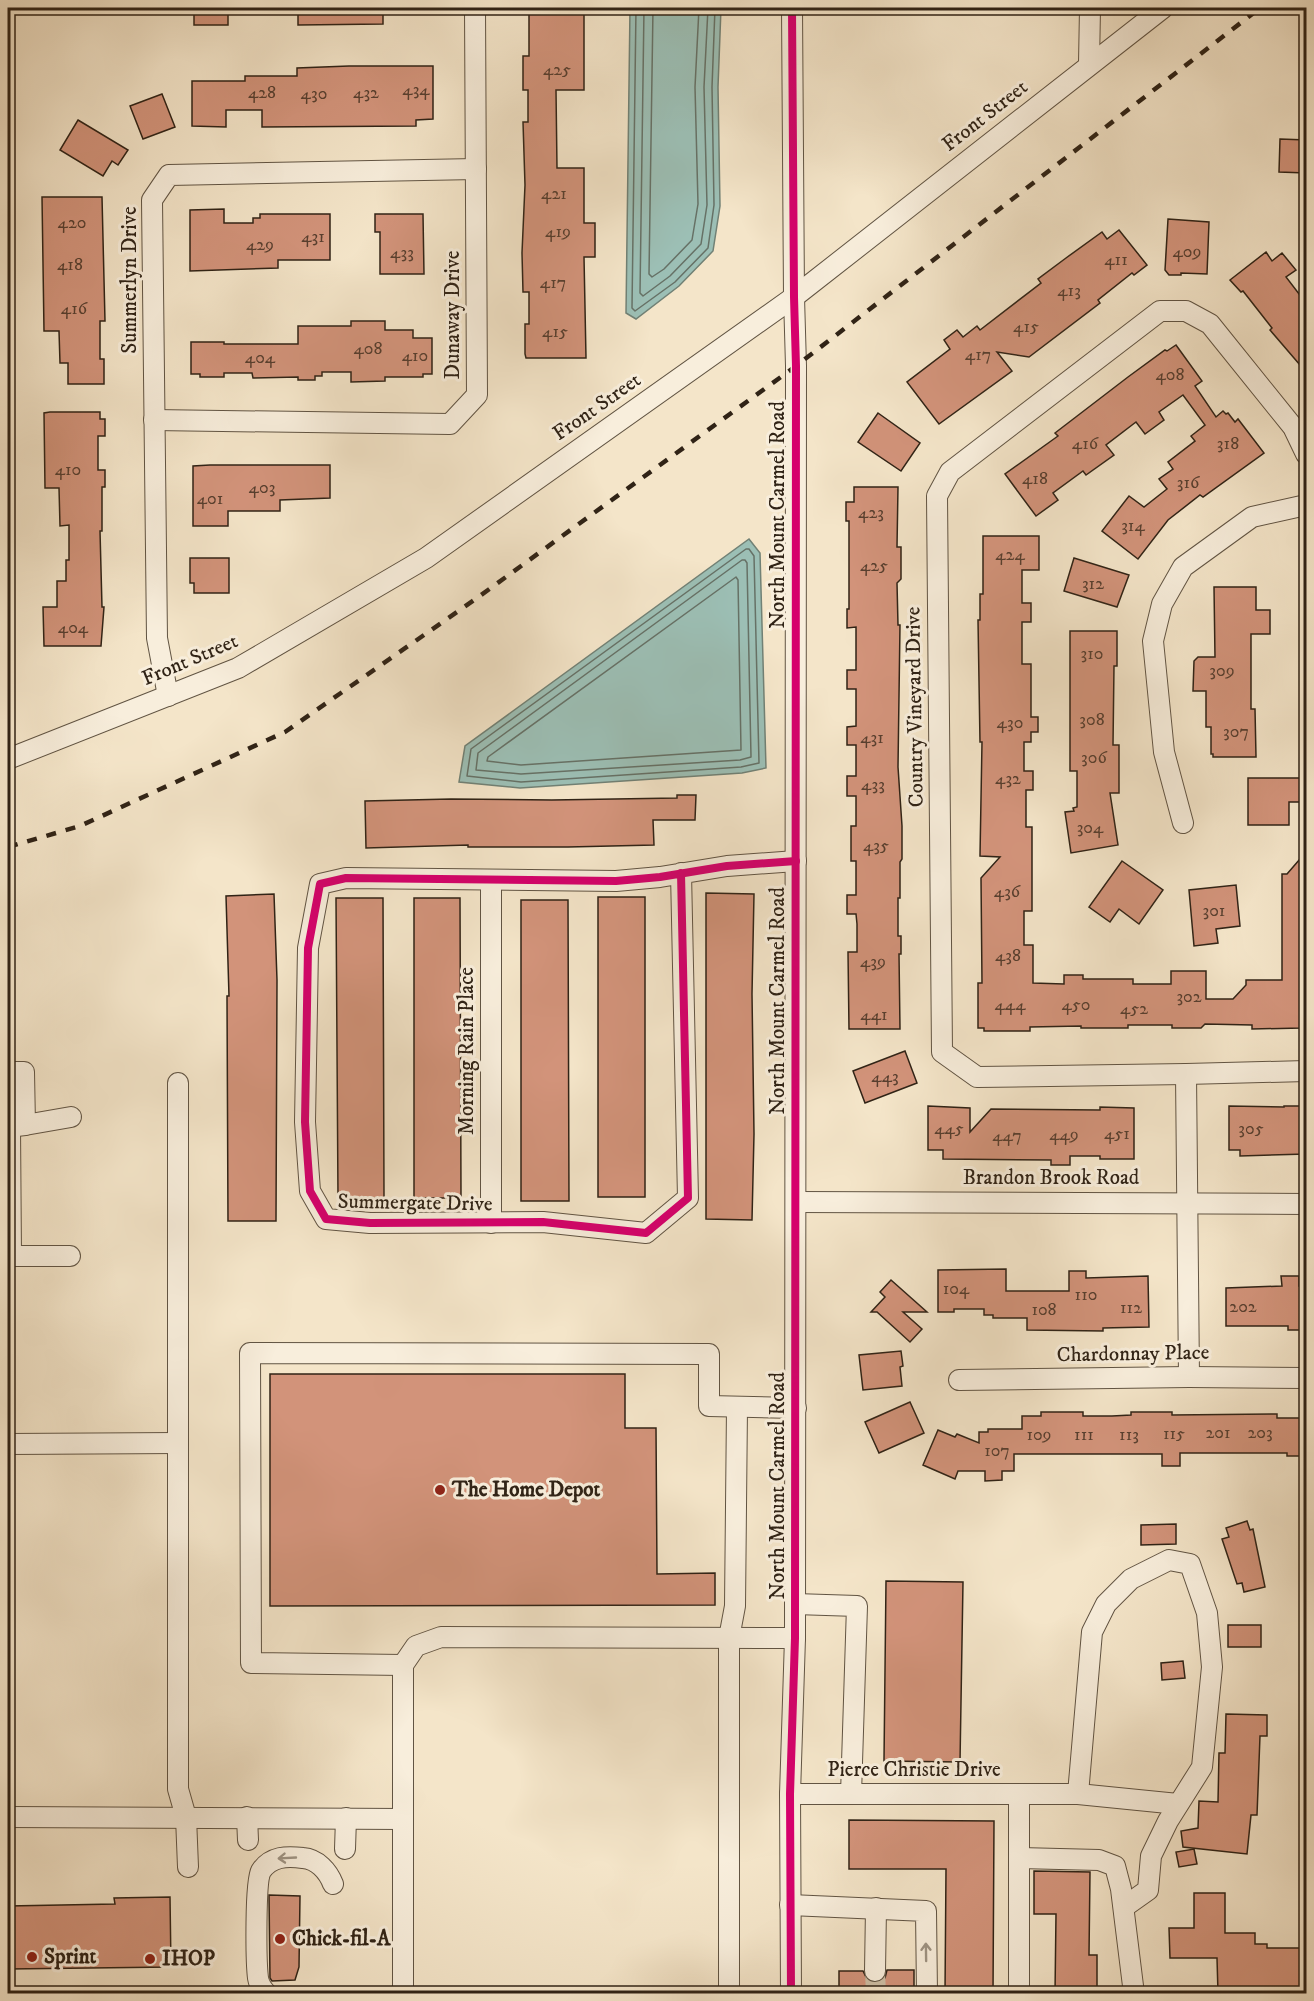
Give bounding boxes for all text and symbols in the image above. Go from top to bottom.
house number: 425 [543,59,571,81]
street label: Front Street [937,74,1033,158]
house number: 434 [402,79,430,101]
house number: 428 [248,82,276,104]
house number: 432 [353,82,379,104]
house number: 430 [301,83,327,105]
house number: 421 [541,183,567,205]
street label: Summerlyn Drive [117,206,143,354]
house number: 420 [58,212,86,234]
house number: 419 [545,221,571,243]
house number: 431 [301,226,325,248]
house number: 429 [246,234,274,256]
house number: 409 [1172,241,1202,263]
house number: 433 [390,242,414,264]
house number: 411 [1104,249,1128,271]
street label: Dunaway Drive [440,250,466,380]
house number: 418 [57,254,83,276]
house number: 417 [540,272,566,294]
house number: 413 [1057,280,1081,302]
house number: 416 [61,298,88,320]
house number: 415 [1013,316,1039,338]
house number: 415 [542,321,568,343]
house number: 408 [353,338,383,360]
house number: 417 [965,344,991,366]
house number: 410 [402,345,428,367]
house number: 404 [245,347,276,369]
house number: 408 [1155,364,1185,386]
street label: Front Street [548,367,646,447]
street label: North Mount Carmel Road [765,401,791,629]
house number: 416 [1072,433,1099,455]
house number: 318 [1217,433,1239,455]
house number: 410 [55,459,81,481]
house number: 418 [1022,468,1048,490]
house number: 316 [1177,472,1200,494]
house number: 403 [249,477,275,499]
house number: 401 [197,488,223,510]
house number: 423 [858,502,884,524]
house number: 314 [1121,515,1145,537]
house number: 424 [995,544,1025,566]
house number: 425 [860,555,888,577]
house number: 312 [1082,573,1104,595]
street label: Country Vineyard Drive [900,606,930,808]
house number: 404 [58,617,89,639]
street label: Front Street [138,628,242,692]
house number: 310 [1081,643,1103,665]
house number: 309 [1209,660,1235,682]
house number: 308 [1079,709,1105,731]
house number: 430 [997,712,1023,734]
house number: 307 [1223,721,1249,743]
house number: 431 [860,727,884,749]
house number: 306 [1081,747,1108,769]
house number: 432 [995,768,1021,790]
house number: 433 [861,774,885,796]
house number: 304 [1077,817,1104,839]
house number: 435 [863,835,889,857]
house number: 436 [994,881,1021,903]
street label: North Mount Carmel Road [765,887,791,1115]
house number: 301 [1203,900,1225,922]
house number: 438 [995,945,1021,967]
house number: 439 [860,951,886,973]
street label: Morning Rain Place [454,967,480,1135]
house number: 302 [1176,986,1202,1008]
house number: 444 [994,994,1026,1016]
house number: 450 [1062,994,1090,1016]
house number: 452 [1120,998,1148,1020]
house number: 441 [860,1004,888,1026]
house number: 443 [871,1066,899,1088]
house number: 445 [934,1118,964,1140]
house number: 305 [1238,1118,1264,1140]
house number: 451 [1104,1123,1130,1145]
house number: 449 [1049,1124,1079,1146]
house number: 447 [992,1125,1022,1147]
street label: Brandon Brook Road [963,1165,1140,1191]
street label: Summergate Drive [337,1189,493,1217]
house number: 104 [943,1278,970,1300]
house number: 110 [1075,1284,1097,1306]
house number: 202 [1229,1296,1257,1318]
house number: 112 [1120,1297,1142,1319]
house number: 108 [1031,1299,1057,1321]
street label: Chardonnay Place [1056,1340,1210,1368]
street label: North Mount Carmel Road [765,1372,791,1600]
house number: 201 [1205,1422,1231,1444]
house number: 203 [1247,1422,1273,1444]
house number: 115 [1163,1423,1185,1445]
house number: 109 [1026,1424,1052,1446]
house number: 111 [1074,1424,1094,1446]
house number: 113 [1119,1424,1139,1446]
house number: 107 [984,1440,1010,1462]
place label: The Home Depot [451,1477,601,1503]
marker: The Home Depot [433,1483,447,1497]
street label: Pierce Christie Drive [827,1757,1001,1783]
one-way arrow [277,1852,297,1863]
place label: Chick-fil-A [292,1926,391,1952]
marker: Chick-fil-A [273,1932,287,1946]
one-way arrow [920,1943,932,1963]
place label: Sprint [44,1944,97,1970]
place label: IHOP [162,1946,216,1972]
marker: Sprint [25,1950,39,1964]
marker: IHOP [143,1952,157,1966]

